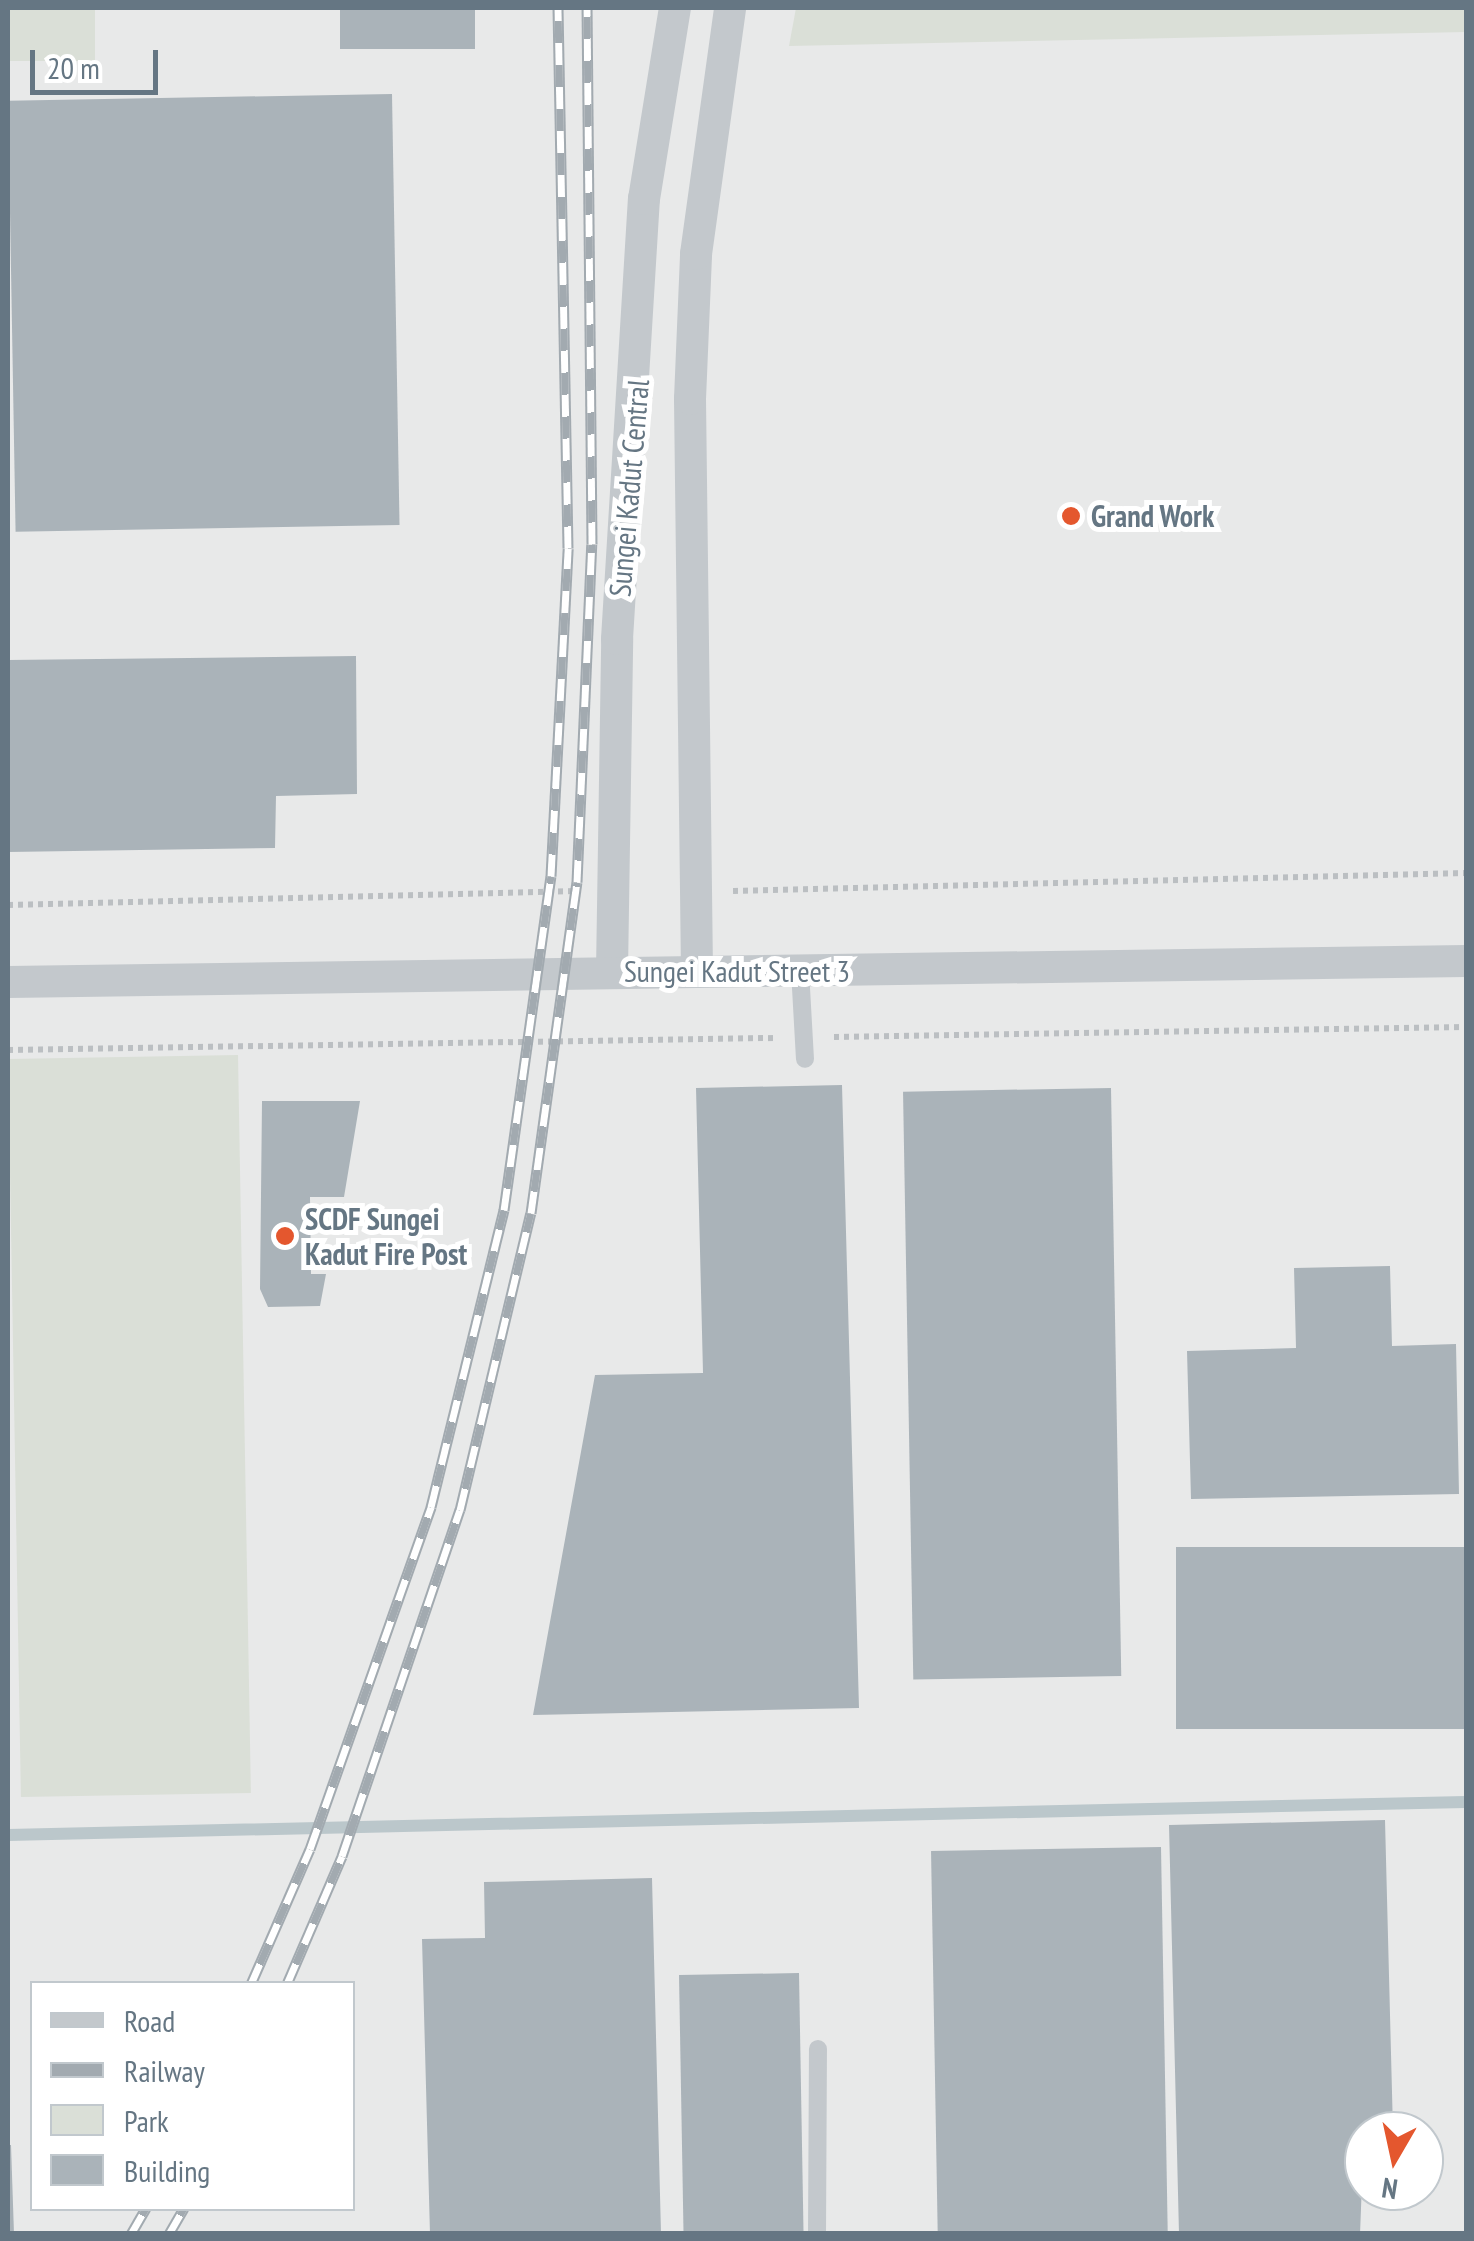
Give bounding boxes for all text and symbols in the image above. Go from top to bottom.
scale bar [35,30,162,92]
text: 20 m [47,48,100,87]
street label: Sungei Kadut Central [602,378,656,598]
place label: Grand Work [1091,498,1215,534]
marker: Grand Work [1060,505,1082,527]
street label: Sungei Kadut Street 3 [624,953,850,989]
place label: SCDF Sungei Kadut Fire Post [305,1201,467,1272]
marker: SCDF Sungei Kadut Fire Post [274,1225,296,1247]
legend [30,1981,355,2211]
text: Road [124,2001,175,2040]
text: Railway [124,2051,205,2090]
text: Park [124,2101,169,2140]
north arrow [1344,2111,1444,2211]
text: Building [124,2151,210,2190]
text: N [1379,2170,1400,2209]

